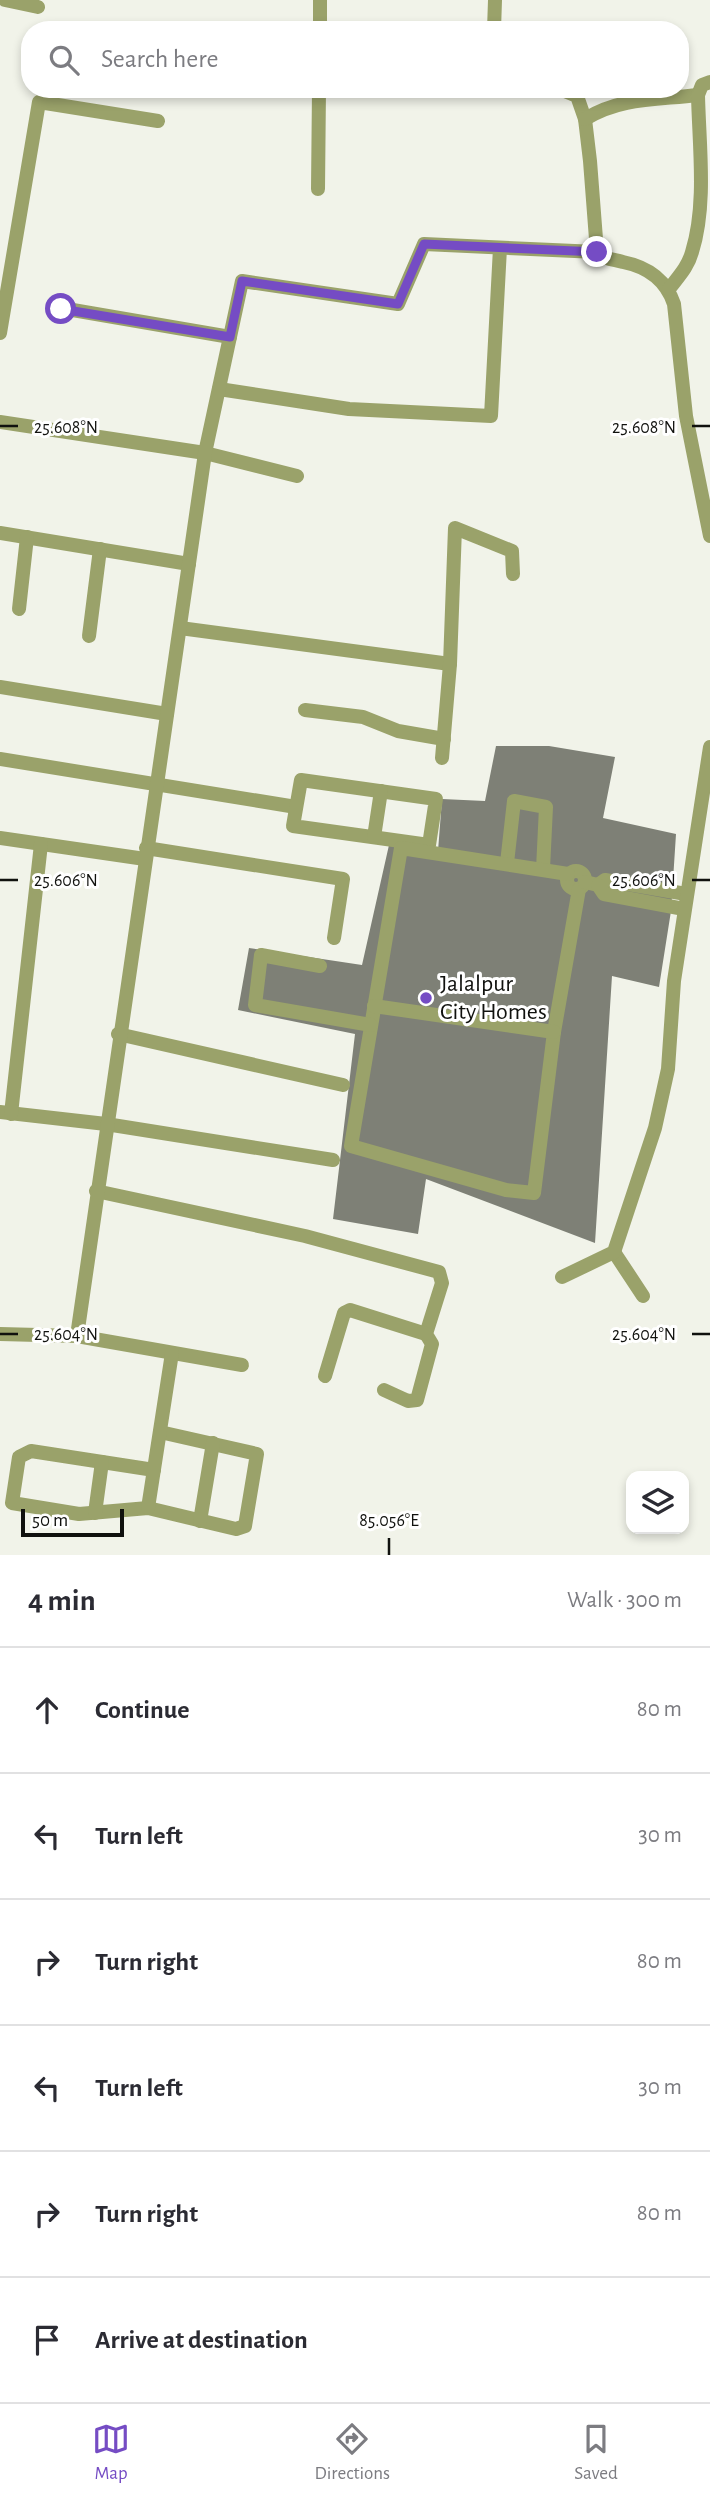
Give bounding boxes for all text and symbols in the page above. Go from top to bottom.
search box [21,21,689,98]
icon: search [45,41,83,79]
text: Search here [101,46,219,72]
route end [581,236,612,267]
route start [45,293,76,324]
text: 25.608°N [34,419,98,437]
text: 25.608°N [612,419,676,437]
text: 25.606°N [34,872,98,890]
text: 25.606°N [612,872,676,890]
place label: Jalalpur City Homes [440,972,547,1024]
marker: Jalalpur City Homes [418,990,434,1006]
text: 25.604°N [34,1326,98,1344]
text: 25.604°N [612,1326,676,1344]
map controls [626,1471,689,1534]
button: layers [626,1471,689,1534]
scale bar [21,1506,124,1538]
text: 50 m [32,1511,68,1530]
text: 85.056°E [359,1512,419,1530]
text: 4 min [28,1586,96,1616]
text: Walk · 300 m [567,1589,682,1612]
icon: ahead [28,1691,66,1729]
text: Continue [95,1697,190,1723]
text: 80 m [637,1698,682,1721]
icon: left [28,1817,66,1855]
text: Turn left [95,1823,183,1849]
text: 30 m [638,1824,682,1847]
icon: right [28,1943,66,1981]
text: Turn right [95,1949,198,1975]
text: 80 m [637,1950,682,1973]
icon: left [28,2069,66,2107]
text: Turn left [95,2075,183,2101]
text: 30 m [638,2076,682,2099]
icon: right [28,2195,66,2233]
text: Turn right [95,2201,198,2227]
text: 80 m [637,2202,682,2225]
icon: arrive [28,2321,66,2359]
text: Arrive at destination [95,2327,308,2353]
tab: Map [92,2420,130,2485]
tab: Directions [314,2420,390,2485]
tab: Saved [574,2420,618,2485]

